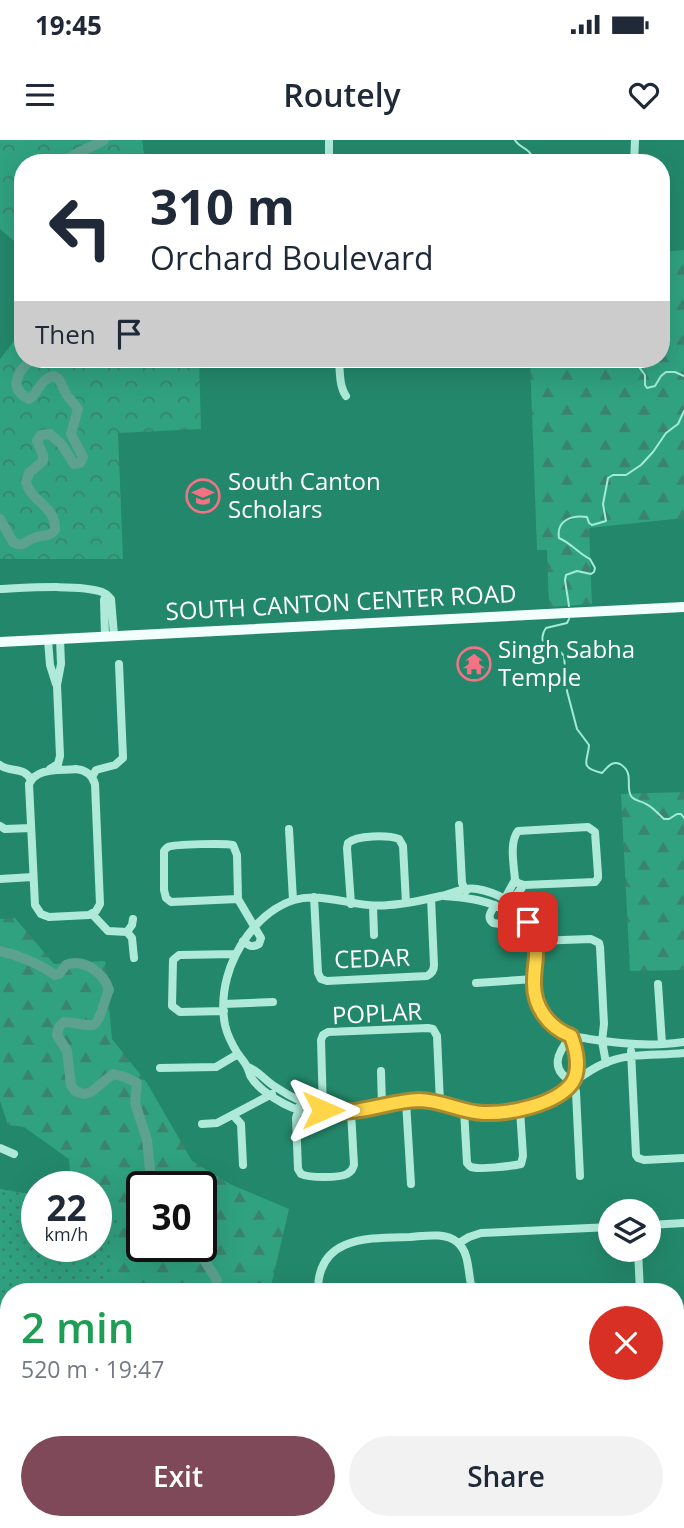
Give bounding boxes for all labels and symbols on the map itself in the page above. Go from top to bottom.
place label: South Canton Scholars [228,464,381,525]
school or university icon: South Canton Scholars [184,477,222,515]
street label: SOUTH CANTON CENTER ROAD [165,576,517,627]
place label: Singh Sabha Temple [498,632,635,693]
temple icon: Singh Sabha Temple [455,645,493,683]
pin [498,892,558,952]
street label: CEDAR [333,940,411,975]
street label: POPLAR [331,994,423,1031]
position arrow [286,1073,360,1147]
speed limit sign: 30 [126,1171,217,1262]

